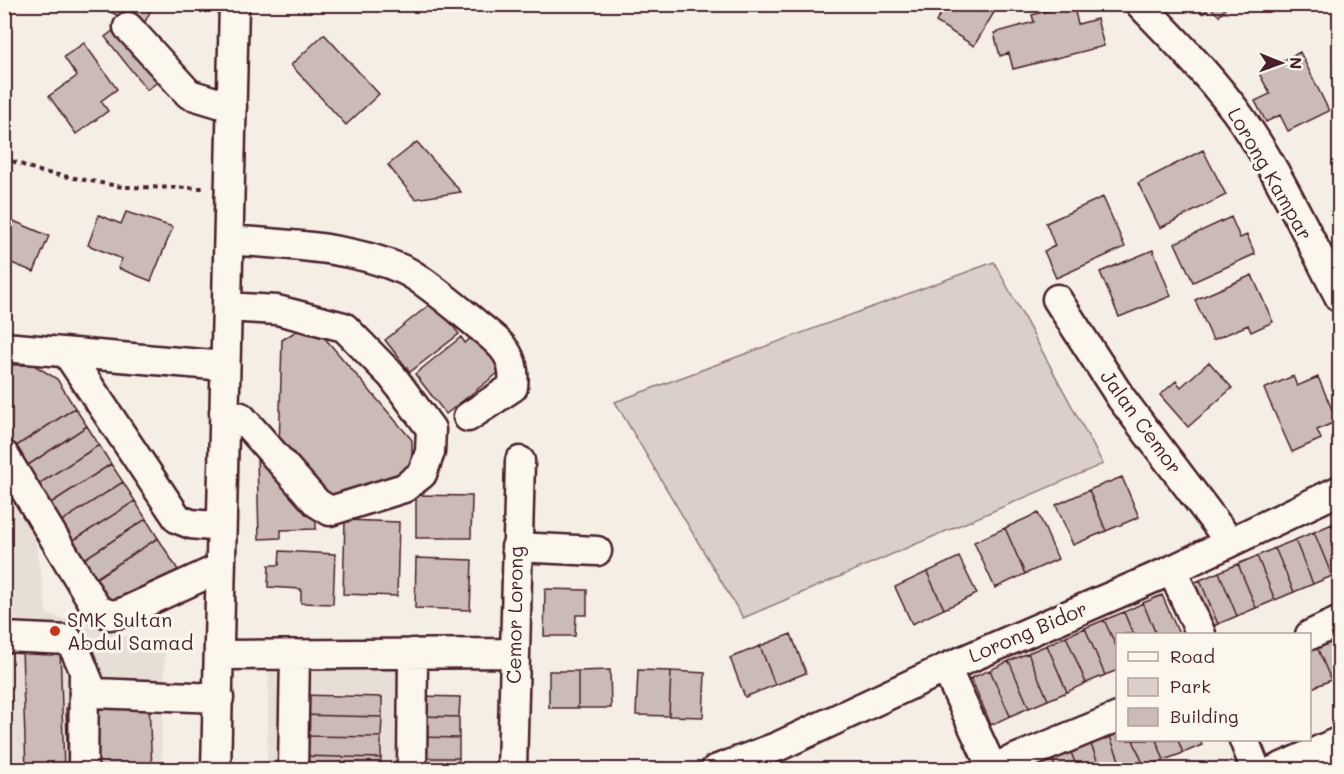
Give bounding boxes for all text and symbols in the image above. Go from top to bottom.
north arrow [1251,33,1311,93]
text: N [1286,57,1307,70]
street label: Lorong Kampar [1222,103,1319,244]
street label: Jalan Cemor [1095,364,1188,479]
street label: Cemor Lorong [500,546,528,684]
street label: Lorong Bidor [964,594,1091,668]
place label: SMK Sultan Abdul Samad [67,606,193,655]
marker: SMK Sultan Abdul Samad [48,624,62,638]
legend [1116,633,1311,741]
text: Road [1170,644,1215,668]
text: Park [1170,674,1211,698]
text: Building [1170,704,1238,728]

